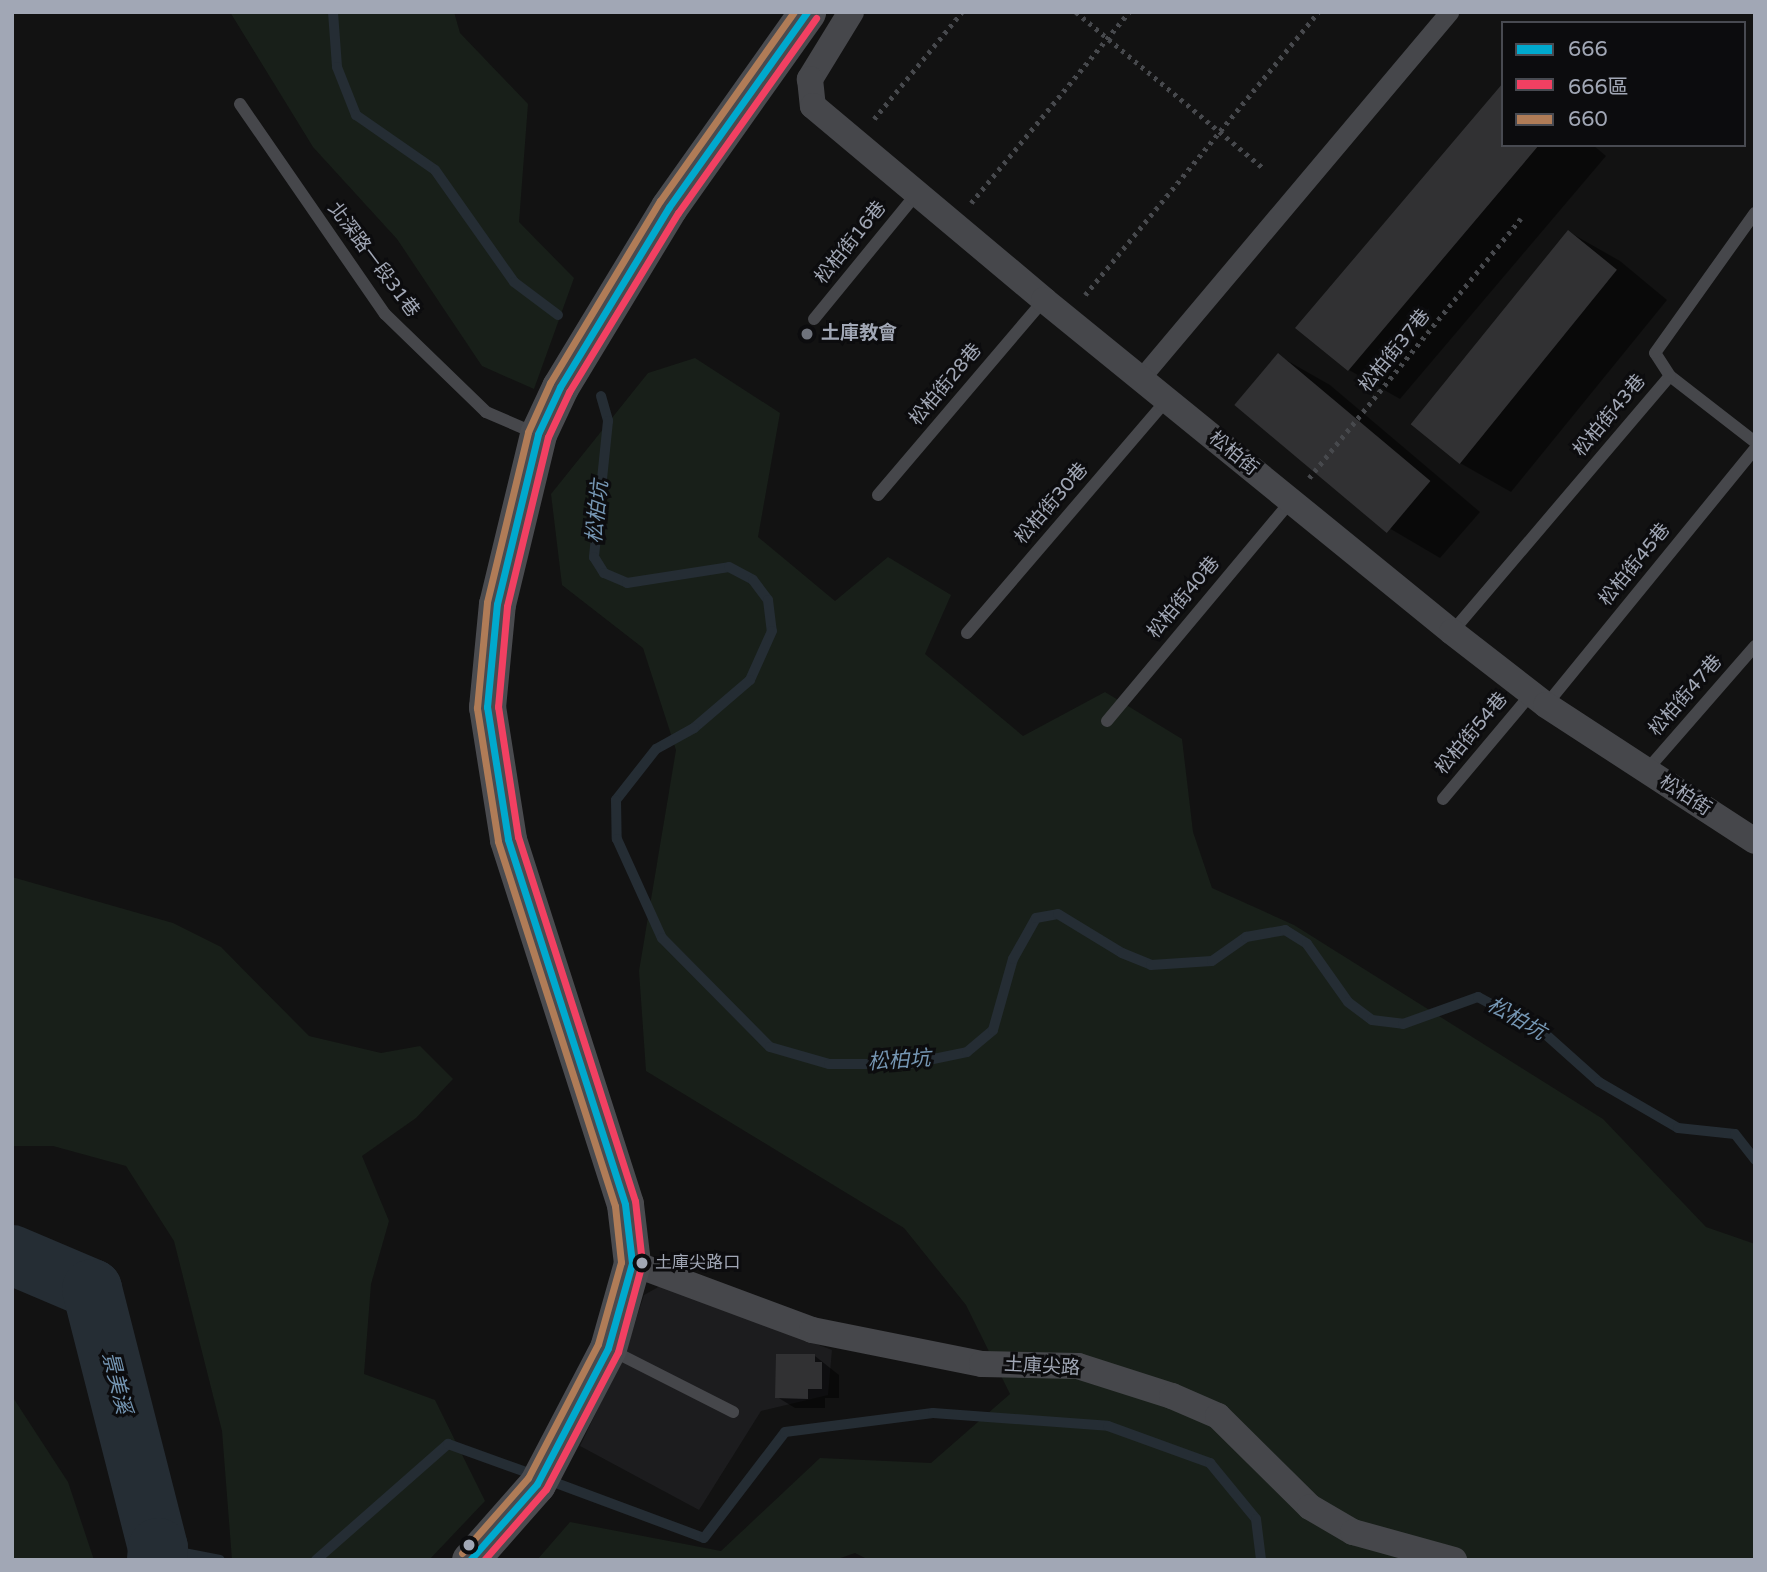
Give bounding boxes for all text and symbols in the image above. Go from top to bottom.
legend [1501,21,1746,147]
text: 666 [1568,37,1608,62]
text: 666區 [1568,75,1629,100]
text: 660 [1568,107,1608,132]
street label: 松柏街16巷 [811,197,891,289]
street label: 北深路一段31巷 [322,198,424,322]
street label: 松柏街37巷 [1355,305,1435,397]
place label: 土庫教會 [821,323,897,345]
marker: 土庫教會 [799,326,815,342]
street label: 松柏街28巷 [905,339,987,431]
street label: 松柏街43巷 [1569,370,1651,462]
street label: 松柏街 [1204,427,1262,481]
street label: 松柏街30巷 [1011,459,1093,549]
water label: 松柏坑 [582,479,614,545]
street label: 松柏街45巷 [1595,519,1675,611]
street label: 松柏街40巷 [1143,552,1225,644]
street label: 松柏街47巷 [1645,651,1727,741]
street label: 松柏街54巷 [1431,688,1513,780]
street label: 松柏街 [1655,771,1715,821]
water label: 松柏坑 [1482,992,1550,1046]
water label: 松柏坑 [867,1046,931,1076]
place label: 土庫尖路口 [655,1253,740,1273]
marker: 土庫尖路口 [635,1256,649,1270]
water label: 景美溪 [96,1349,136,1417]
street label: 土庫尖路 [1003,1354,1081,1380]
unlabelled marker [462,1538,476,1552]

